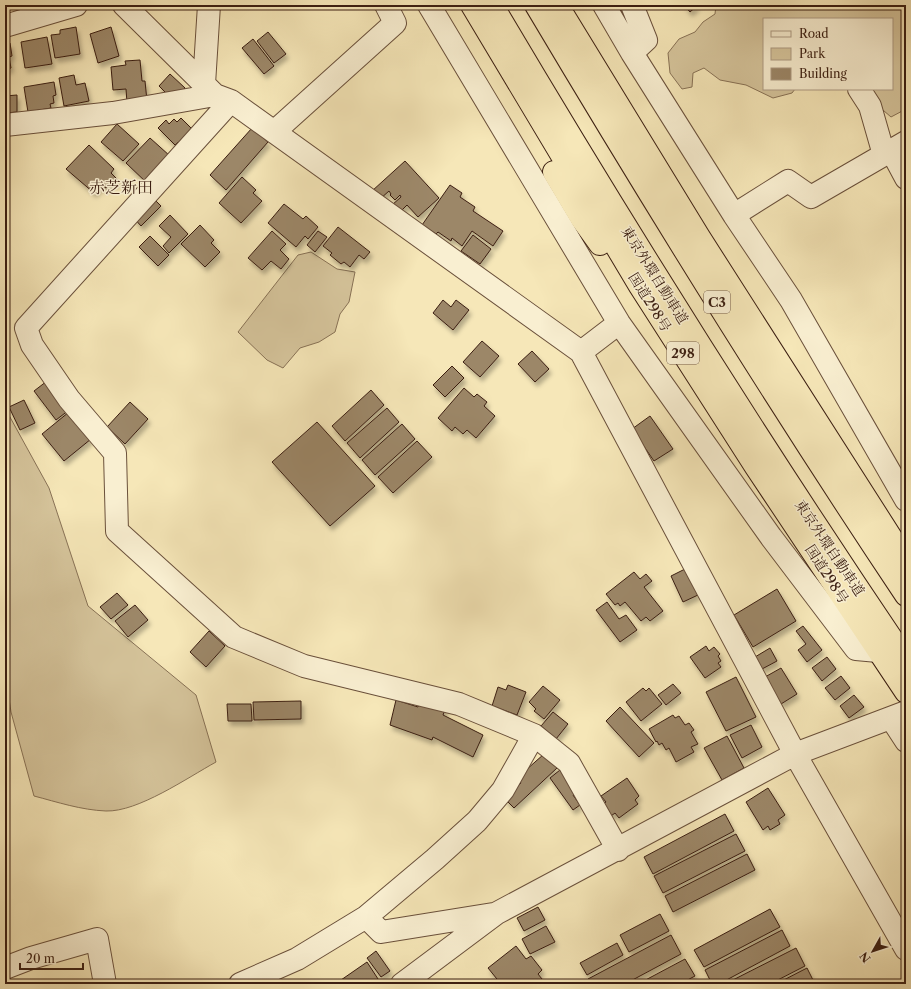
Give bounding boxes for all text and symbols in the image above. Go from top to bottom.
legend [763,18,893,90]
text: Road [799,26,829,41]
text: Park [799,46,826,61]
text: Building [799,66,847,81]
district label: 赤芝新田 [89,177,153,197]
street label: 東京外環自動車道 [618,223,692,327]
street label: 国道298号 [625,269,675,335]
road number: C3 [704,291,730,313]
road number: 298 [667,342,699,364]
street label: 東京外環自動車道 [791,497,869,599]
street label: 国道298号 [801,541,853,607]
north arrow [853,931,893,971]
scale bar [20,945,83,971]
text: N [857,949,874,965]
text: 20 m [26,951,55,966]

